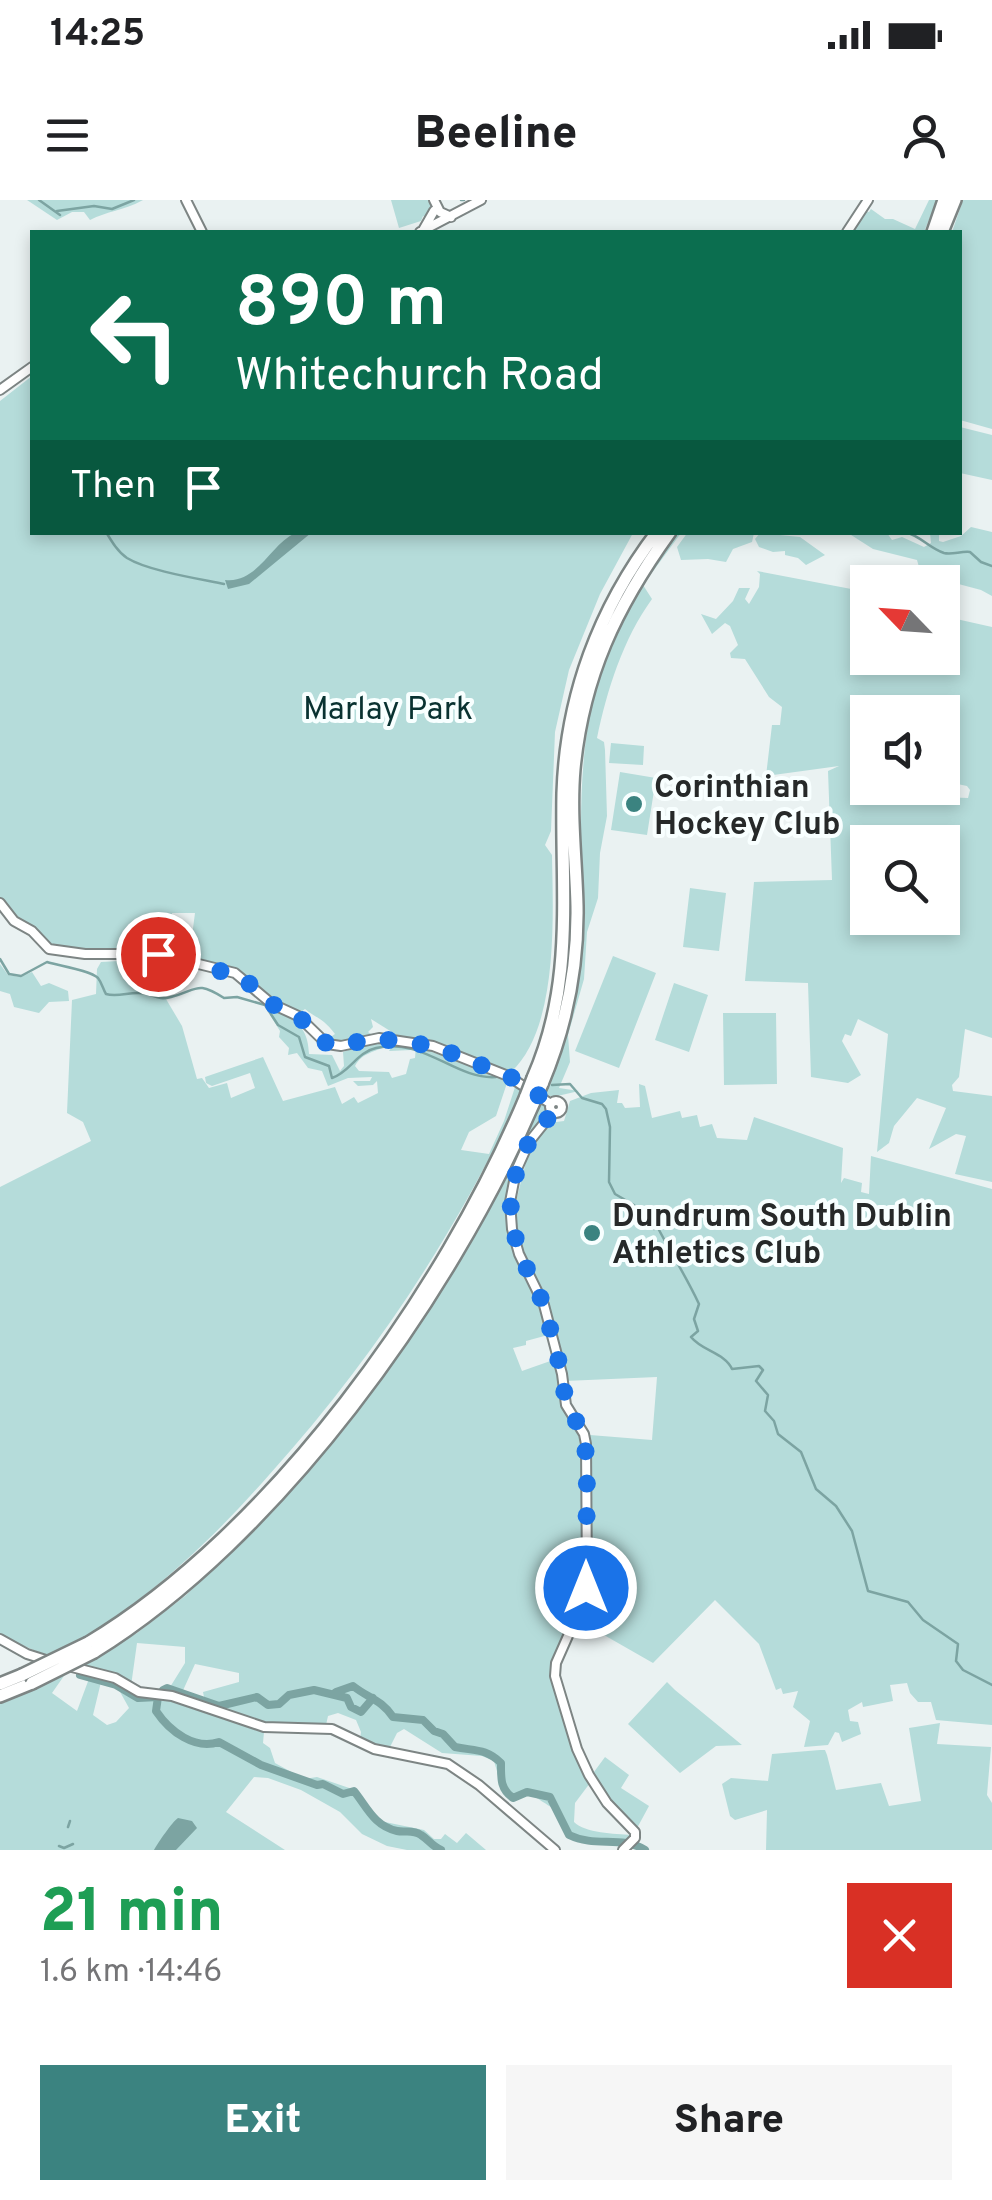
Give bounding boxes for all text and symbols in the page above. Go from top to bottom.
text: 14:25 [50,11,145,60]
text: Beeline [415,107,577,164]
icon: menu [40,108,95,163]
icon: person [897,108,952,163]
text: 890 m [235,262,447,351]
icon: left [70,270,200,400]
text: Whitechurch Road [235,349,604,406]
icon: arrive [176,460,231,515]
text: Then [70,463,156,512]
north arrow [850,565,960,675]
map controls [850,565,960,935]
park label: Marlay Park [303,691,473,731]
button: sound [850,695,960,805]
place label: Corinthian Hockey Club [654,769,840,846]
marker: Corinthian Hockey Club [623,793,645,815]
button: search [850,825,960,935]
pin [116,912,201,997]
icon: arrive [131,927,186,982]
place label: Dundrum South Dublin Athletics Club [612,1198,952,1275]
marker: Dundrum South Dublin Athletics Club [581,1222,603,1244]
position arrow [534,1536,638,1640]
text: 21 min [40,1877,223,1953]
button: close [847,1883,952,1988]
text: 1.6 km · 14:46 [40,1953,222,1993]
button: Exit [40,2065,486,2180]
button: Share [506,2065,952,2180]

